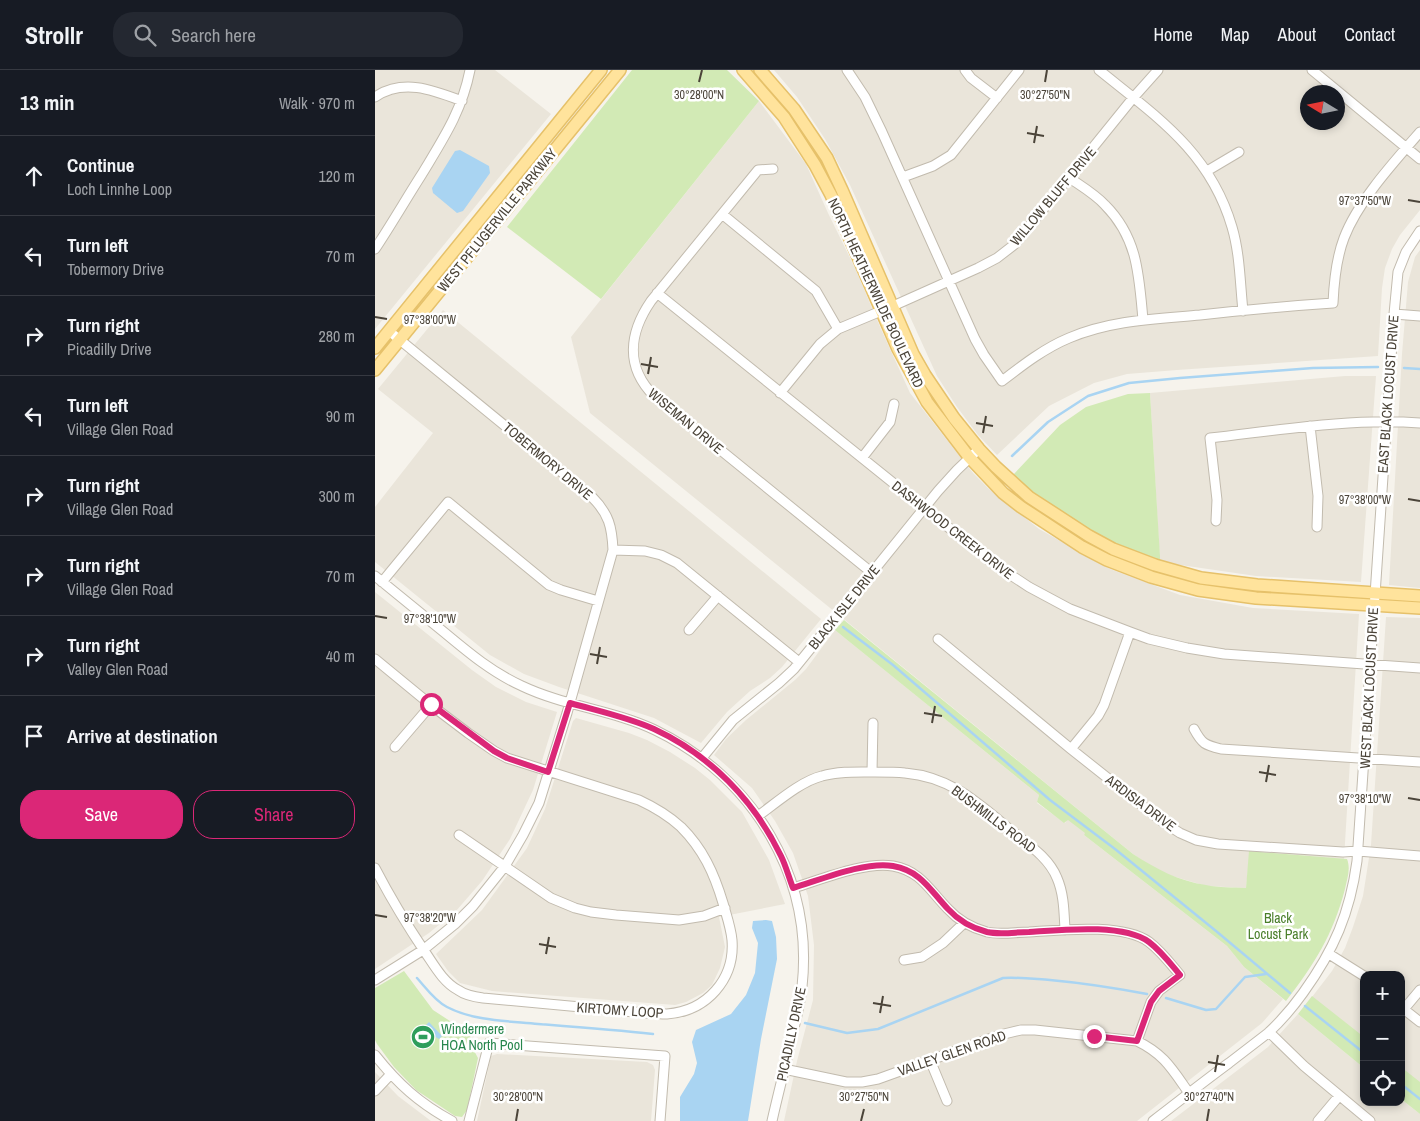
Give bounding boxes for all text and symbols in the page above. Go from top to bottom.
search box [113,12,463,57]
text: Strollr [25,19,83,51]
icon: search [131,21,159,49]
text: Search here [171,22,256,48]
text: Home [1153,22,1193,47]
text: Map [1221,22,1250,47]
text: About [1278,22,1316,47]
text: Contact [1344,22,1395,47]
north arrow [1300,85,1345,130]
text: 30°28'00"N [674,87,724,103]
text: 30°27'50"N [1020,87,1070,103]
text: 13 min [20,88,75,117]
text: Walk · 970 m [279,92,355,114]
street label: WILLOW BLUFF DRIVE [1006,143,1100,249]
street label: WEST PFLUGERVILLE PARKWAY [433,144,561,296]
text: Continue [67,152,135,178]
icon: ahead [20,162,48,190]
text: 120 m [319,165,355,187]
text: Loch Linnhe Loop [67,178,172,200]
text: 97°37'50"W [1339,193,1392,209]
street label: NORTH HEATHERWILDE BOULEVARD [824,195,928,391]
text: Turn left [67,232,128,258]
icon: left [20,242,48,270]
text: 70 m [326,245,355,267]
text: Tobermory Drive [67,258,164,280]
text: Turn right [67,312,139,338]
text: 97°38'00"W [404,312,457,328]
street label: EAST BLACK LOCUST DRIVE [1373,314,1403,474]
icon: right [20,322,48,350]
text: 280 m [319,325,355,347]
text: Picadilly Drive [67,338,152,360]
street label: WISEMAN DRIVE [645,384,727,458]
text: Turn left [67,392,128,418]
icon: left [20,402,48,430]
text: 90 m [326,405,355,427]
text: Village Glen Road [67,418,173,440]
street label: TOBERMORY DRIVE [499,418,597,504]
text: Turn right [67,472,139,498]
street label: DASHWOOD CREEK DRIVE [888,477,1018,583]
icon: right [20,482,48,510]
text: 300 m [319,485,355,507]
text: 97°38'00"W [1339,492,1392,508]
text: Village Glen Road [67,498,173,520]
text: Turn right [67,552,139,578]
street label: BLACK ISLE DRIVE [804,561,884,653]
icon: right [20,562,48,590]
text: 70 m [326,565,355,587]
text: Village Glen Road [67,578,173,600]
street label: WEST BLACK LOCUST DRIVE [1356,607,1382,769]
text: 97°38'10"W [404,611,457,627]
text: Turn right [67,632,139,658]
icon: right [20,642,48,670]
text: 40 m [326,645,355,667]
text: Valley Glen Road [67,658,168,680]
route start [420,693,443,716]
icon: arrive [20,722,48,750]
text: Arrive at destination [67,723,218,749]
street label: ARDISIA DRIVE [1101,770,1180,835]
street label: BUSHMILLS ROAD [948,781,1040,857]
button: Save [20,790,183,839]
button: Share [193,790,355,839]
text: 97°38'10"W [1339,791,1392,807]
park label: Black Locust Park [1248,909,1309,943]
text: 97°38'20"W [404,910,457,926]
map controls [1360,971,1405,1106]
button: + [1360,971,1405,1016]
street label: PICADILLY DRIVE [772,985,810,1083]
street label: KIRTOMY LOOP [576,998,664,1022]
button: − [1360,1016,1405,1061]
place label: Windermere HOA North Pool [441,1020,523,1054]
sports icon: Windermere HOA North Pool [410,1024,436,1050]
route end [1083,1025,1106,1048]
street label: VALLEY GLEN ROAD [896,1026,1008,1080]
button: locate [1360,1061,1405,1106]
text: 30°28'00"N [493,1089,543,1105]
text: 30°27'50"N [839,1089,889,1105]
text: 30°27'40"N [1184,1089,1234,1105]

